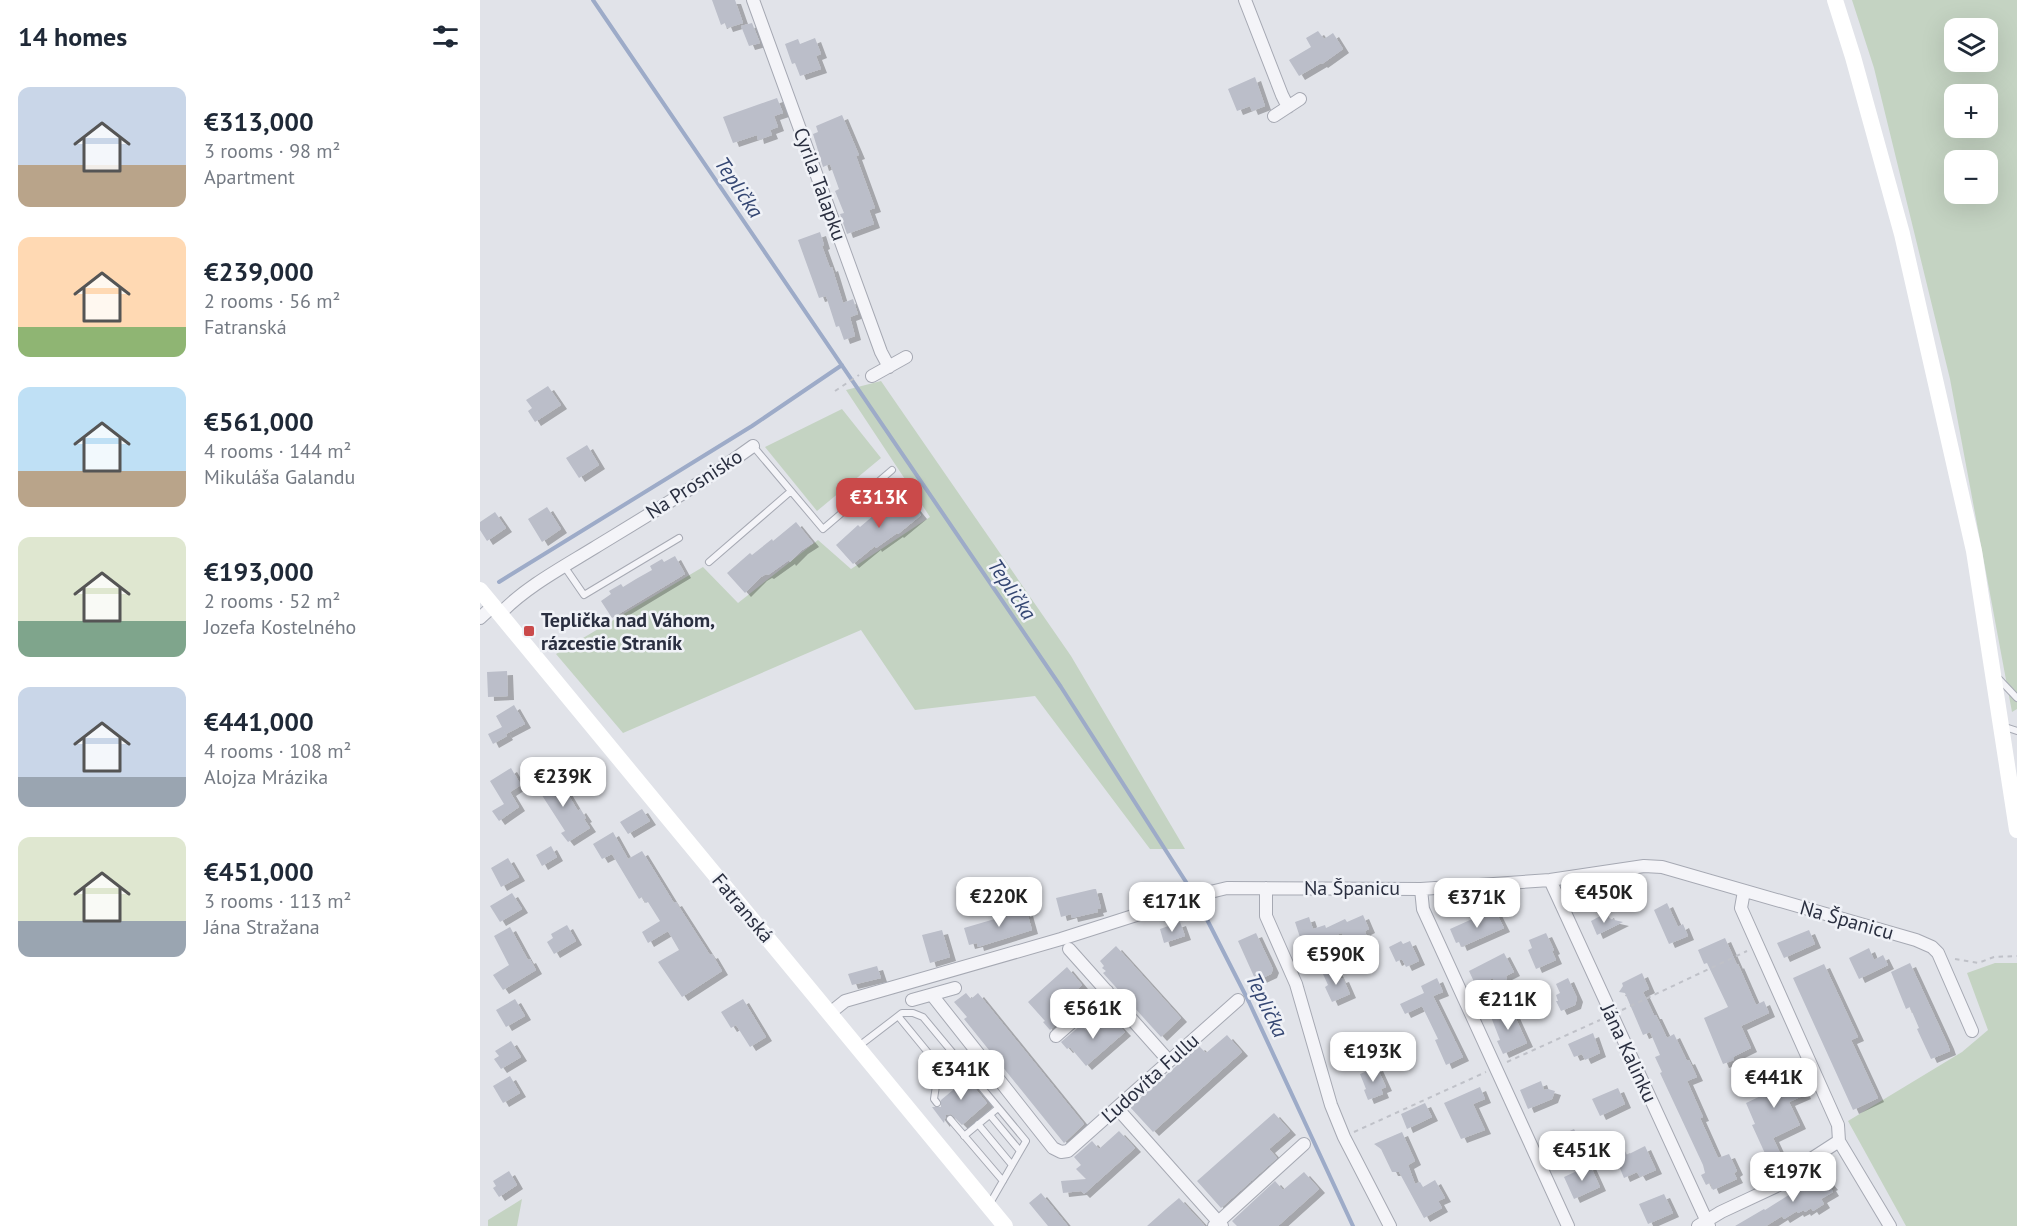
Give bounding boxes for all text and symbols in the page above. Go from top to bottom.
map controls [1944,18,1998,204]
button: layers [1944,18,1998,72]
text: 14 homes [18,20,127,53]
icon: filters [429,20,462,53]
button: + [1944,84,1998,138]
text: €313,000 [204,105,314,138]
icon: home [66,111,138,183]
street label: Cyrila Talapku [788,124,852,244]
text: 3 rooms · 98 m² [204,138,340,164]
button: − [1944,150,1998,204]
water label: Teplička [709,151,770,223]
text: Apartment [204,164,295,190]
text: €239,000 [204,255,314,288]
icon: home [66,261,138,333]
text: 2 rooms · 56 m² [204,288,340,314]
text: Fatranská [204,314,287,340]
text: €561,000 [204,405,314,438]
icon: home [66,411,138,483]
text: 4 rooms · 144 m² [204,438,351,464]
street label: Na Prosnisko [641,443,747,525]
text: Mikuláša Galandu [204,464,355,490]
pin: €313K [837,478,921,529]
text: €313K [850,484,908,510]
water label: Teplička [982,553,1043,625]
text: €193,000 [204,555,314,588]
icon: home [66,561,138,633]
text: 2 rooms · 52 m² [204,588,340,614]
place label: Teplička nad Váhom, rázcestie Straník [541,607,715,656]
text: Jozefa Kostelného [204,614,356,640]
marker: Teplička nad Váhom, rázcestie Straník [522,624,536,638]
text: €441,000 [204,705,314,738]
icon: home [66,711,138,783]
text: 4 rooms · 108 m² [204,738,351,764]
pin: €239K [521,757,605,808]
text: €239K [534,763,592,789]
text: Alojza Mrázika [204,764,328,790]
text: €451,000 [204,855,314,888]
icon: home [66,861,138,933]
street label: Fatranská [706,868,780,948]
pin: €450K [1562,873,1646,924]
street label: Na Španicu [1304,875,1400,901]
pin: €220K [957,877,1041,928]
pin: €371K [1435,878,1519,929]
text: €450K [1575,879,1633,905]
pin: €171K [1130,882,1214,933]
text: €220K [970,883,1028,909]
text: €371K [1448,884,1506,910]
text: 3 rooms · 113 m² [204,888,351,914]
text: €171K [1143,888,1201,914]
street label: Na Španicu [1797,894,1897,946]
text: Jána Stražana [204,914,320,940]
pin: €590K [1294,935,1378,986]
text: €590K [1307,941,1365,967]
water label: Teplička [1240,968,1294,1042]
pin: €211K [1466,980,1550,1031]
text: €211K [1479,986,1537,1012]
pin: €561K [1051,989,1135,1040]
text: €561K [1064,995,1122,1021]
street label: Jána Kalinku [1594,999,1663,1107]
street label: Ľudovíta Fullu [1096,1027,1204,1129]
pin: €193K [1331,1032,1415,1083]
text: €193K [1344,1038,1402,1064]
pin: €341K [919,1050,1003,1101]
text: €341K [932,1056,990,1082]
pin: €441K [1732,1058,1816,1109]
text: €441K [1745,1064,1803,1090]
pin: €451K [1540,1131,1624,1182]
text: €451K [1553,1137,1611,1163]
pin: €197K [1751,1152,1835,1203]
text: €197K [1764,1158,1822,1184]

